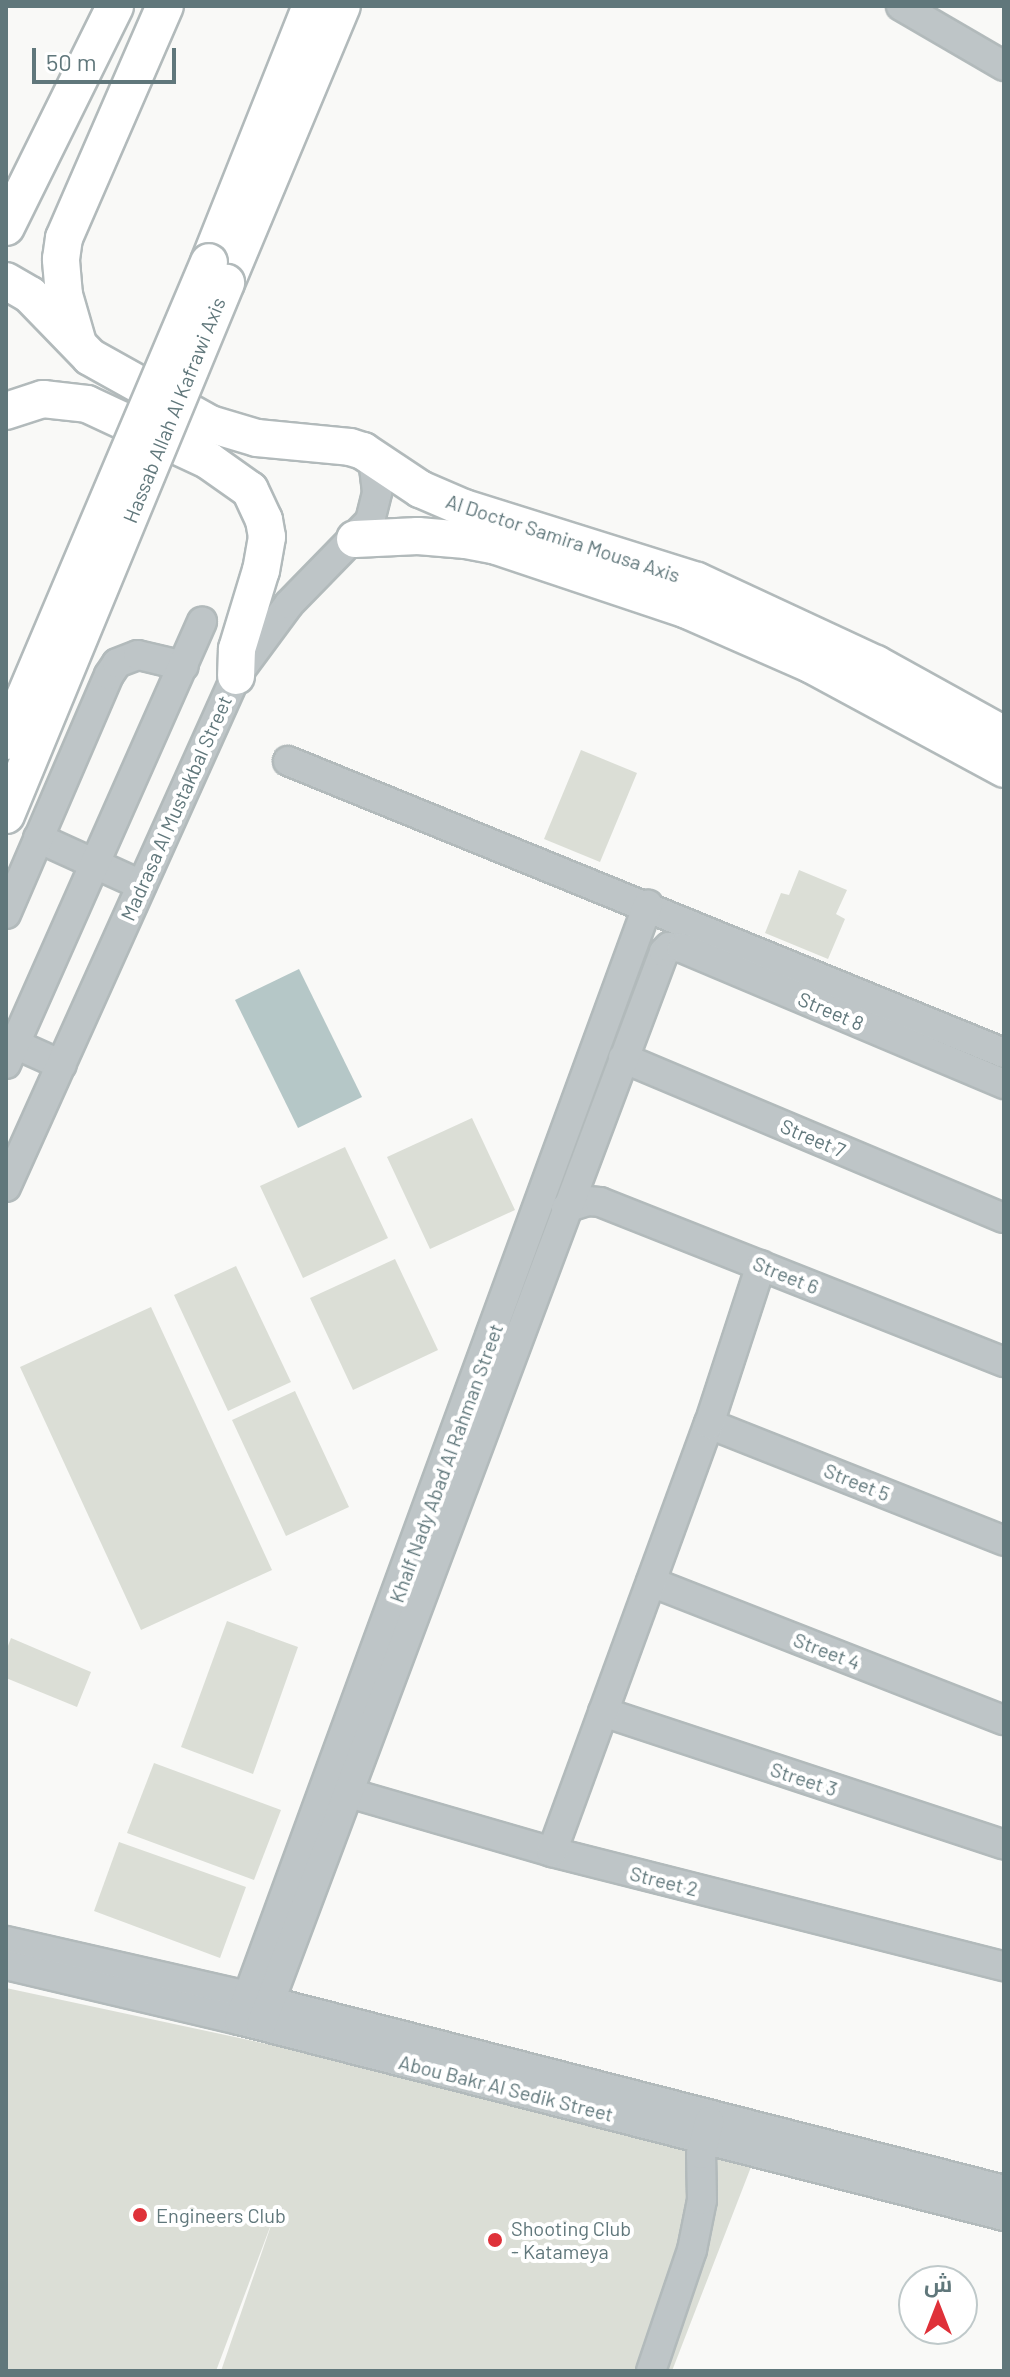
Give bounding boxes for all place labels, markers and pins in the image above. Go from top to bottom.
place label: Engineers Club [156,2203,286,2227]
marker: Engineers Club [131,2206,149,2224]
place label: Shooting Club - Katameya [511,2216,631,2263]
marker: Shooting Club - Katameya [486,2231,504,2249]

